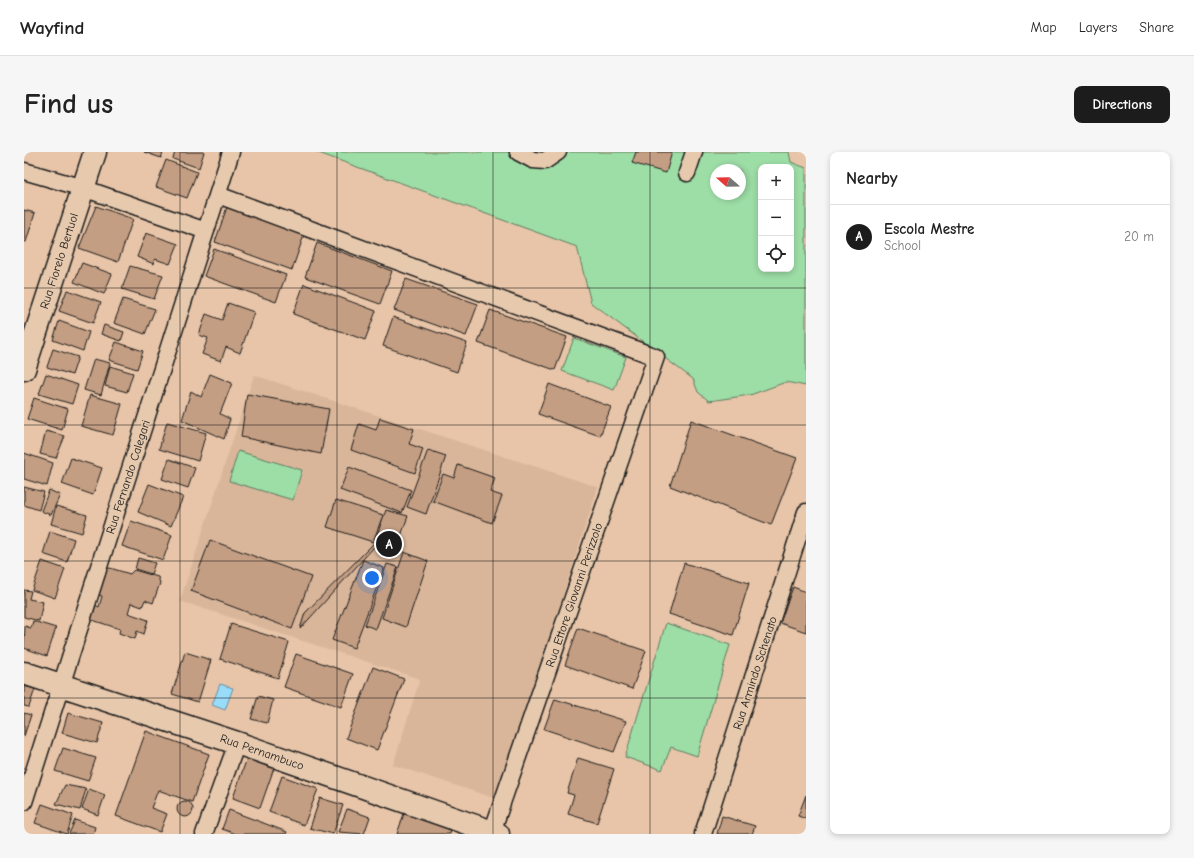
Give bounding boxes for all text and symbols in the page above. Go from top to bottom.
text: Wayfind [20,17,84,39]
text: Map [1030,19,1057,36]
text: Layers [1079,19,1117,36]
text: Share [1139,19,1174,36]
button: Directions [1074,86,1170,123]
text: Find us [24,88,113,120]
north arrow [710,164,746,200]
map controls [758,164,794,272]
button: + [758,164,794,200]
text: Nearby [846,169,897,188]
button: − [758,200,794,236]
street label: Rua Fiorelo Bertuol [37,211,81,311]
text: Escola Mestre [884,220,974,238]
text: A [855,229,863,244]
text: 20 m [1124,229,1154,244]
button: locate [758,236,794,272]
text: School [884,238,921,253]
street label: Rua Fernando Calegari [103,418,153,536]
street label: Rua Ettore Giovanni Perizzolo [543,521,605,669]
pin: A [376,529,402,559]
your location [362,568,382,588]
street label: Rua Armindo Schenato [730,615,780,731]
street label: Rua Pernambuco [218,731,306,773]

